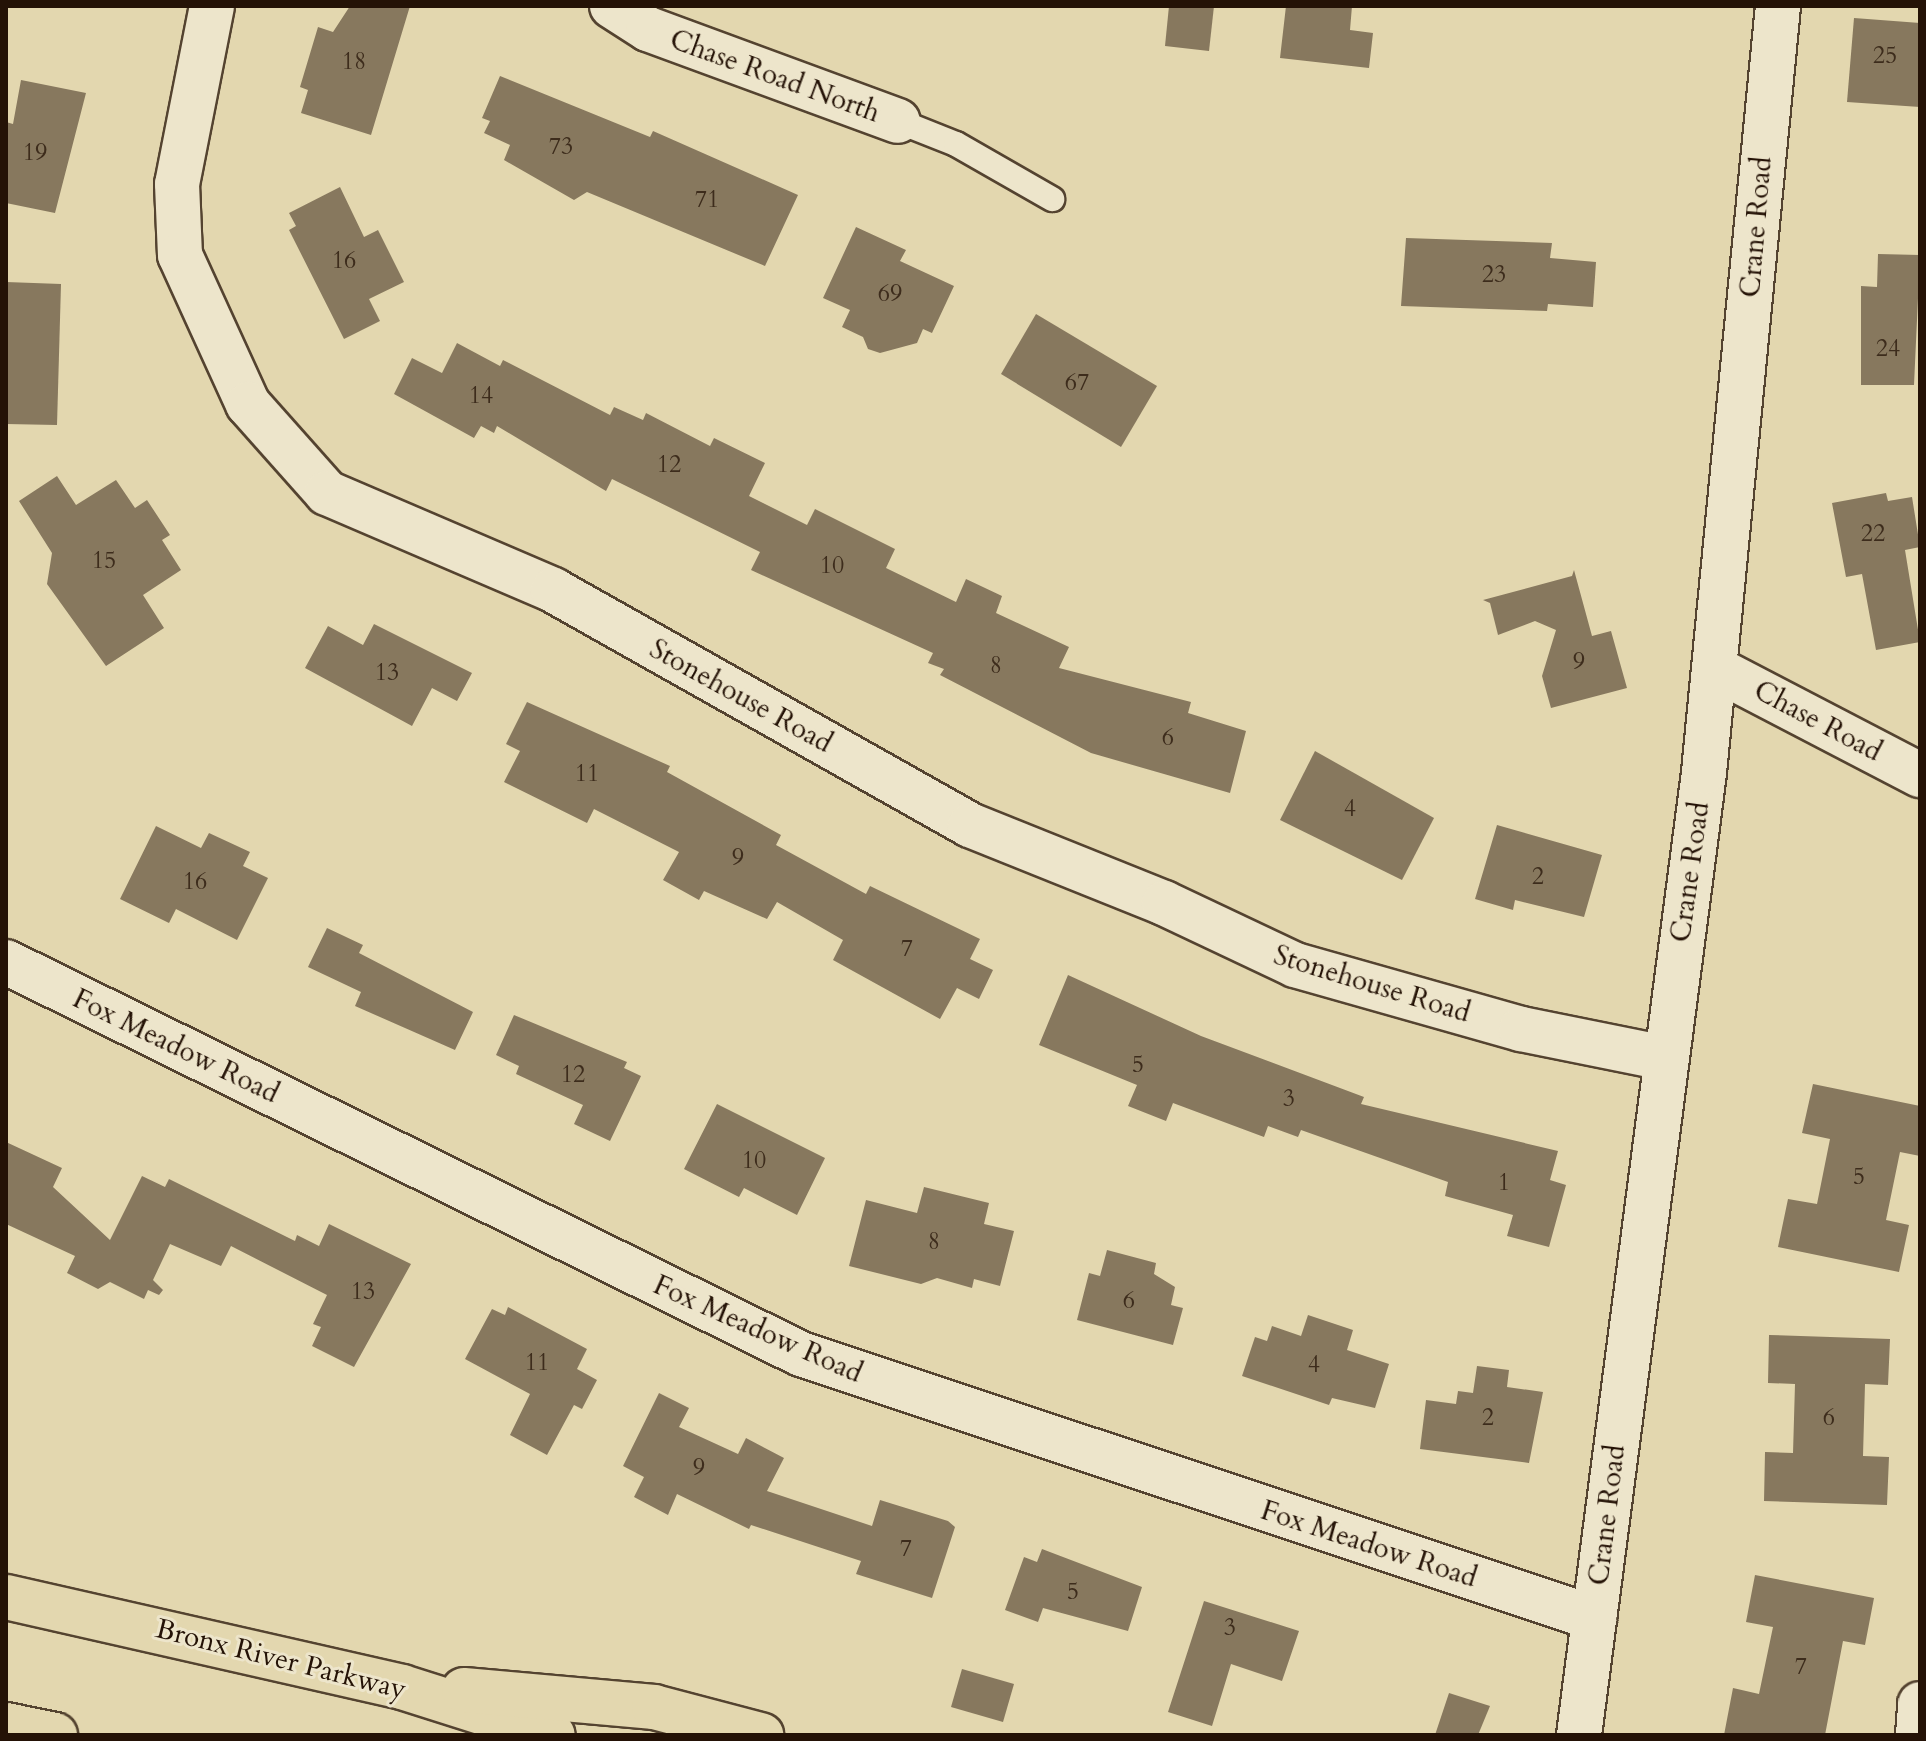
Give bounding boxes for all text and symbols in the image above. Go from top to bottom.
street label: Chase Road North [665,22,885,130]
house number: 25 [1873,42,1897,70]
house number: 18 [342,48,366,76]
house number: 73 [549,133,573,161]
house number: 19 [23,139,47,167]
street label: Crane Road [1733,155,1779,299]
house number: 71 [695,186,719,214]
house number: 16 [332,247,356,275]
house number: 23 [1482,261,1506,289]
house number: 69 [878,280,902,308]
house number: 24 [1876,335,1900,363]
house number: 67 [1065,369,1089,397]
house number: 14 [469,382,493,410]
house number: 12 [657,451,681,479]
house number: 22 [1861,520,1885,548]
house number: 15 [92,547,116,575]
house number: 10 [820,552,844,580]
street label: Stonehouse Road [644,632,838,760]
house number: 9 [1573,648,1585,676]
house number: 8 [990,652,1002,680]
house number: 13 [375,659,399,687]
street label: Chase Road [1748,673,1888,769]
house number: 6 [1162,724,1174,752]
house number: 11 [575,760,599,788]
house number: 4 [1344,795,1356,823]
street label: Crane Road [1664,800,1716,944]
house number: 9 [732,844,744,872]
house number: 2 [1532,863,1544,891]
house number: 16 [183,868,207,896]
house number: 7 [901,935,913,963]
street label: Stonehouse Road [1270,938,1474,1030]
street label: Fox Meadow Road [67,982,285,1110]
house number: 5 [1132,1051,1144,1079]
house number: 12 [561,1061,585,1089]
house number: 3 [1283,1085,1295,1113]
house number: 10 [742,1147,766,1175]
house number: 5 [1853,1163,1865,1191]
house number: 1 [1498,1169,1510,1197]
house number: 8 [928,1228,940,1256]
street label: Fox Meadow Road [648,1268,868,1390]
house number: 13 [351,1278,375,1306]
house number: 6 [1123,1287,1135,1315]
house number: 11 [525,1349,549,1377]
house number: 4 [1308,1351,1320,1379]
house number: 2 [1482,1404,1494,1432]
house number: 6 [1823,1404,1835,1432]
street label: Crane Road [1582,1443,1632,1587]
house number: 9 [693,1454,705,1482]
street label: Fox Meadow Road [1257,1493,1481,1595]
house number: 7 [900,1535,912,1563]
house number: 5 [1067,1578,1079,1606]
street label: Bronx River Parkway [152,1612,410,1706]
house number: 3 [1224,1614,1236,1642]
house number: 7 [1795,1653,1807,1681]

